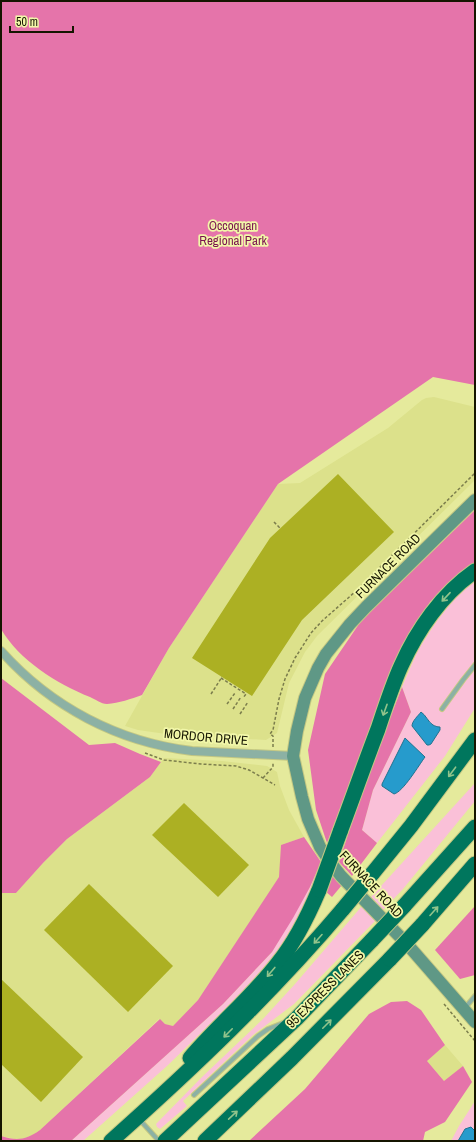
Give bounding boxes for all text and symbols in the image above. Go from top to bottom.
scale bar [10,8,73,34]
text: 50 m [16,14,38,30]
park label: Occoquan Regional Park [199,217,267,249]
street label: FURNACE ROAD [352,530,424,602]
one-way arrow [441,592,451,602]
one-way arrow [380,704,388,716]
street label: MORDOR DRIVE [163,725,249,749]
one-way arrow [448,766,456,777]
street label: FURNACE ROAD [336,847,407,921]
one-way arrow [430,906,439,917]
one-way arrow [314,933,323,943]
street label: 95 EXPRESS LANES [283,947,367,1031]
one-way arrow [266,966,275,977]
one-way arrow [322,1019,332,1029]
one-way arrow [223,1028,233,1038]
one-way arrow [228,1110,239,1119]

